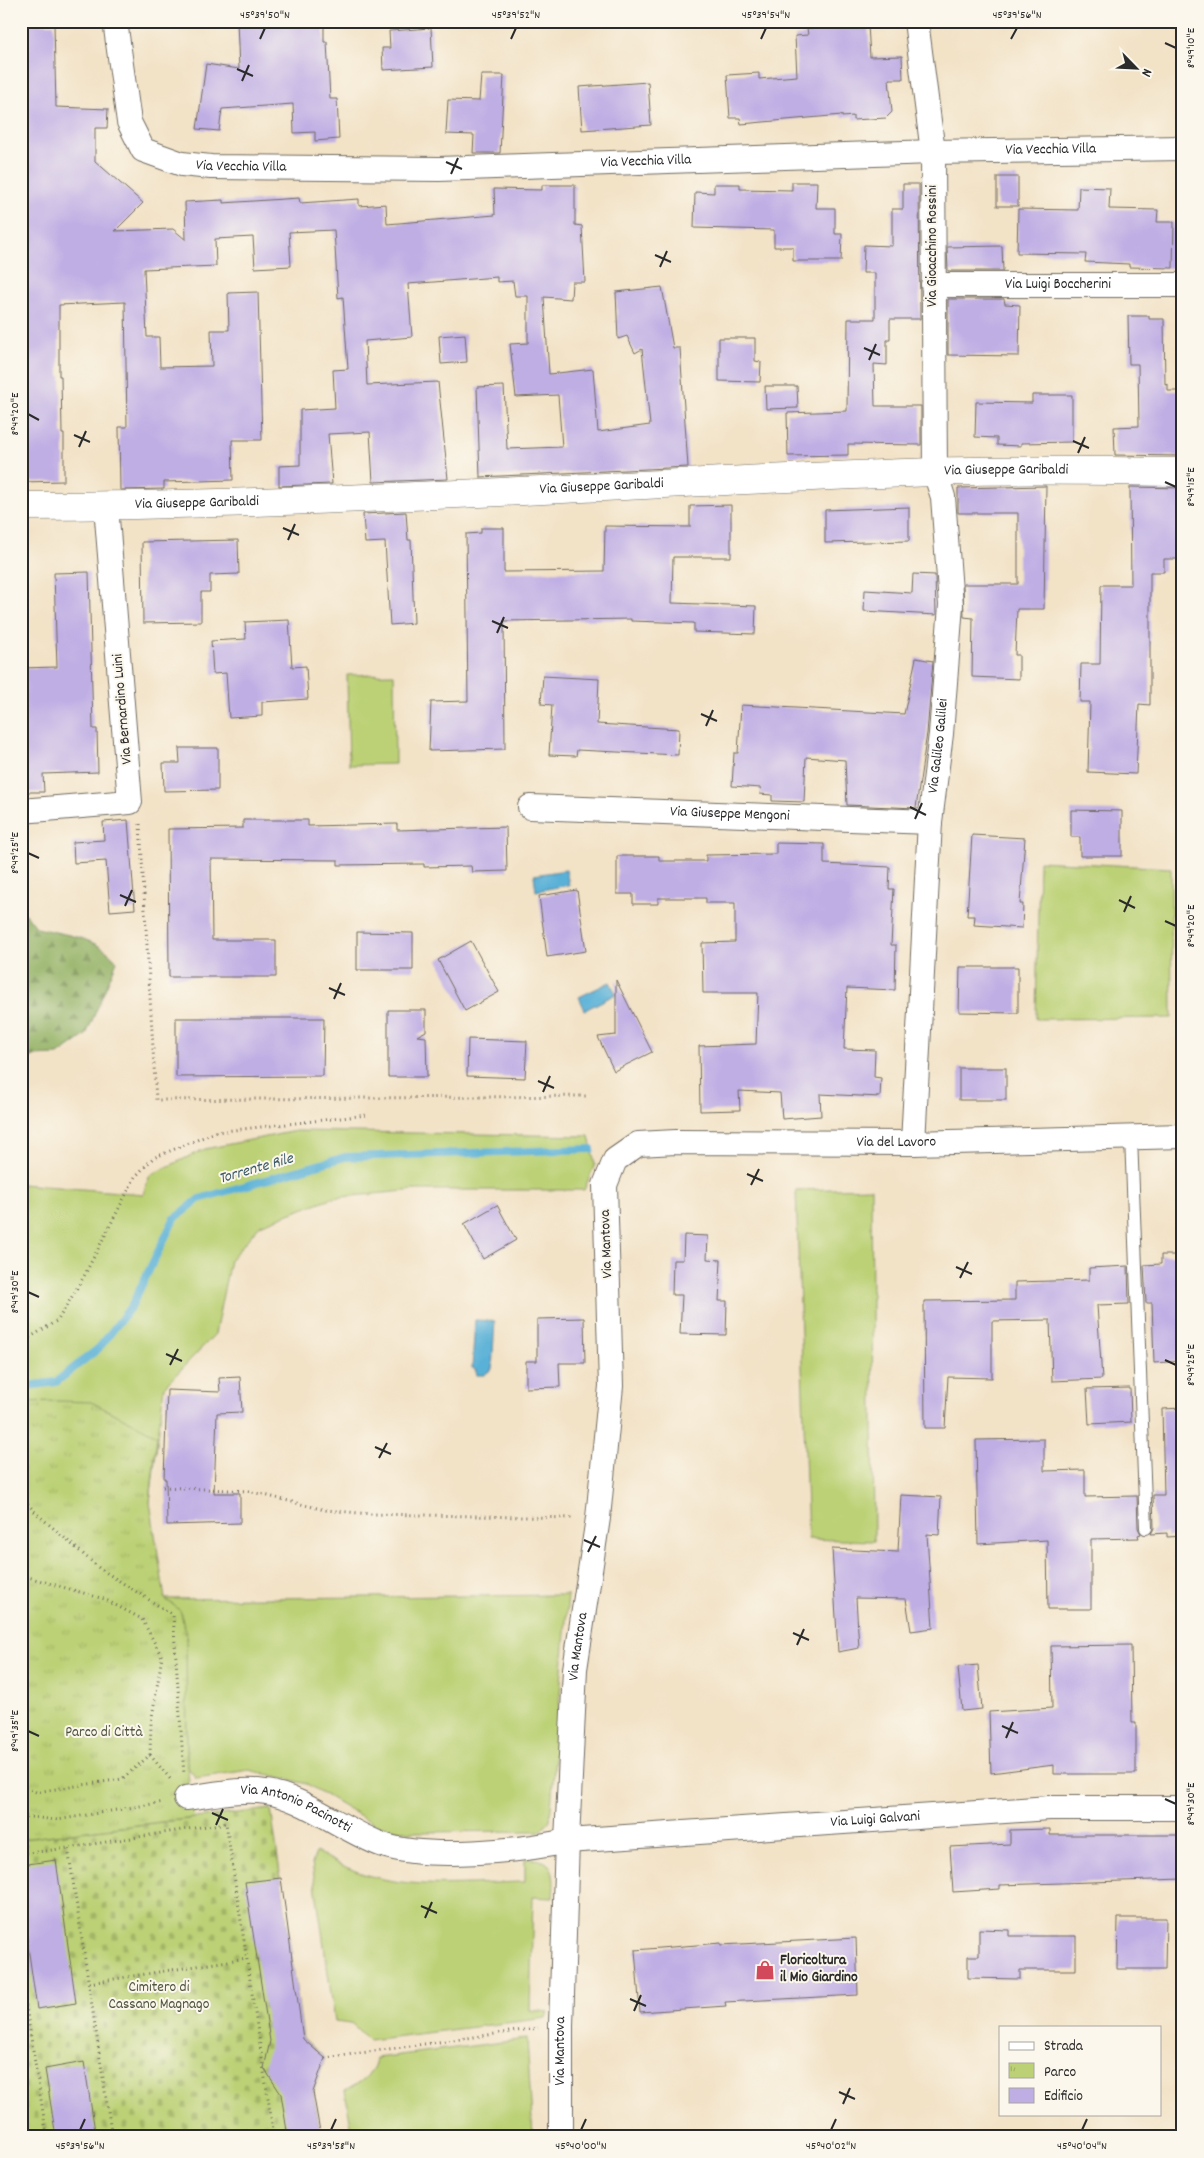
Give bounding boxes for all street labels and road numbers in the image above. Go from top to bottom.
street label: Via Vecchia Villa [1005,138,1097,162]
street label: Via Vecchia Villa [600,149,693,174]
street label: Via Vecchia Villa [195,154,287,179]
street label: Via Gioacchino Rossini [922,185,944,307]
street label: Via Luigi Boccherini [1005,274,1111,296]
street label: Via Giuseppe Garibaldi [944,459,1069,483]
street label: Via Giuseppe Garibaldi [539,473,664,501]
street label: Via Giuseppe Garibaldi [135,491,260,516]
street label: Via Bernardino Luini [107,652,139,765]
street label: Via Galileo Galilei [923,697,955,795]
street label: Via Giuseppe Mengoni [670,801,790,828]
street label: Via del Lavoro [856,1131,937,1154]
street label: Via Mantova [595,1208,619,1279]
street label: Via Mantova [563,1610,595,1681]
street label: Via Antonio Pacinotti [240,1780,355,1839]
street label: Via Luigi Galvani [830,1806,921,1834]
street label: Via Mantova [550,2015,572,2085]

